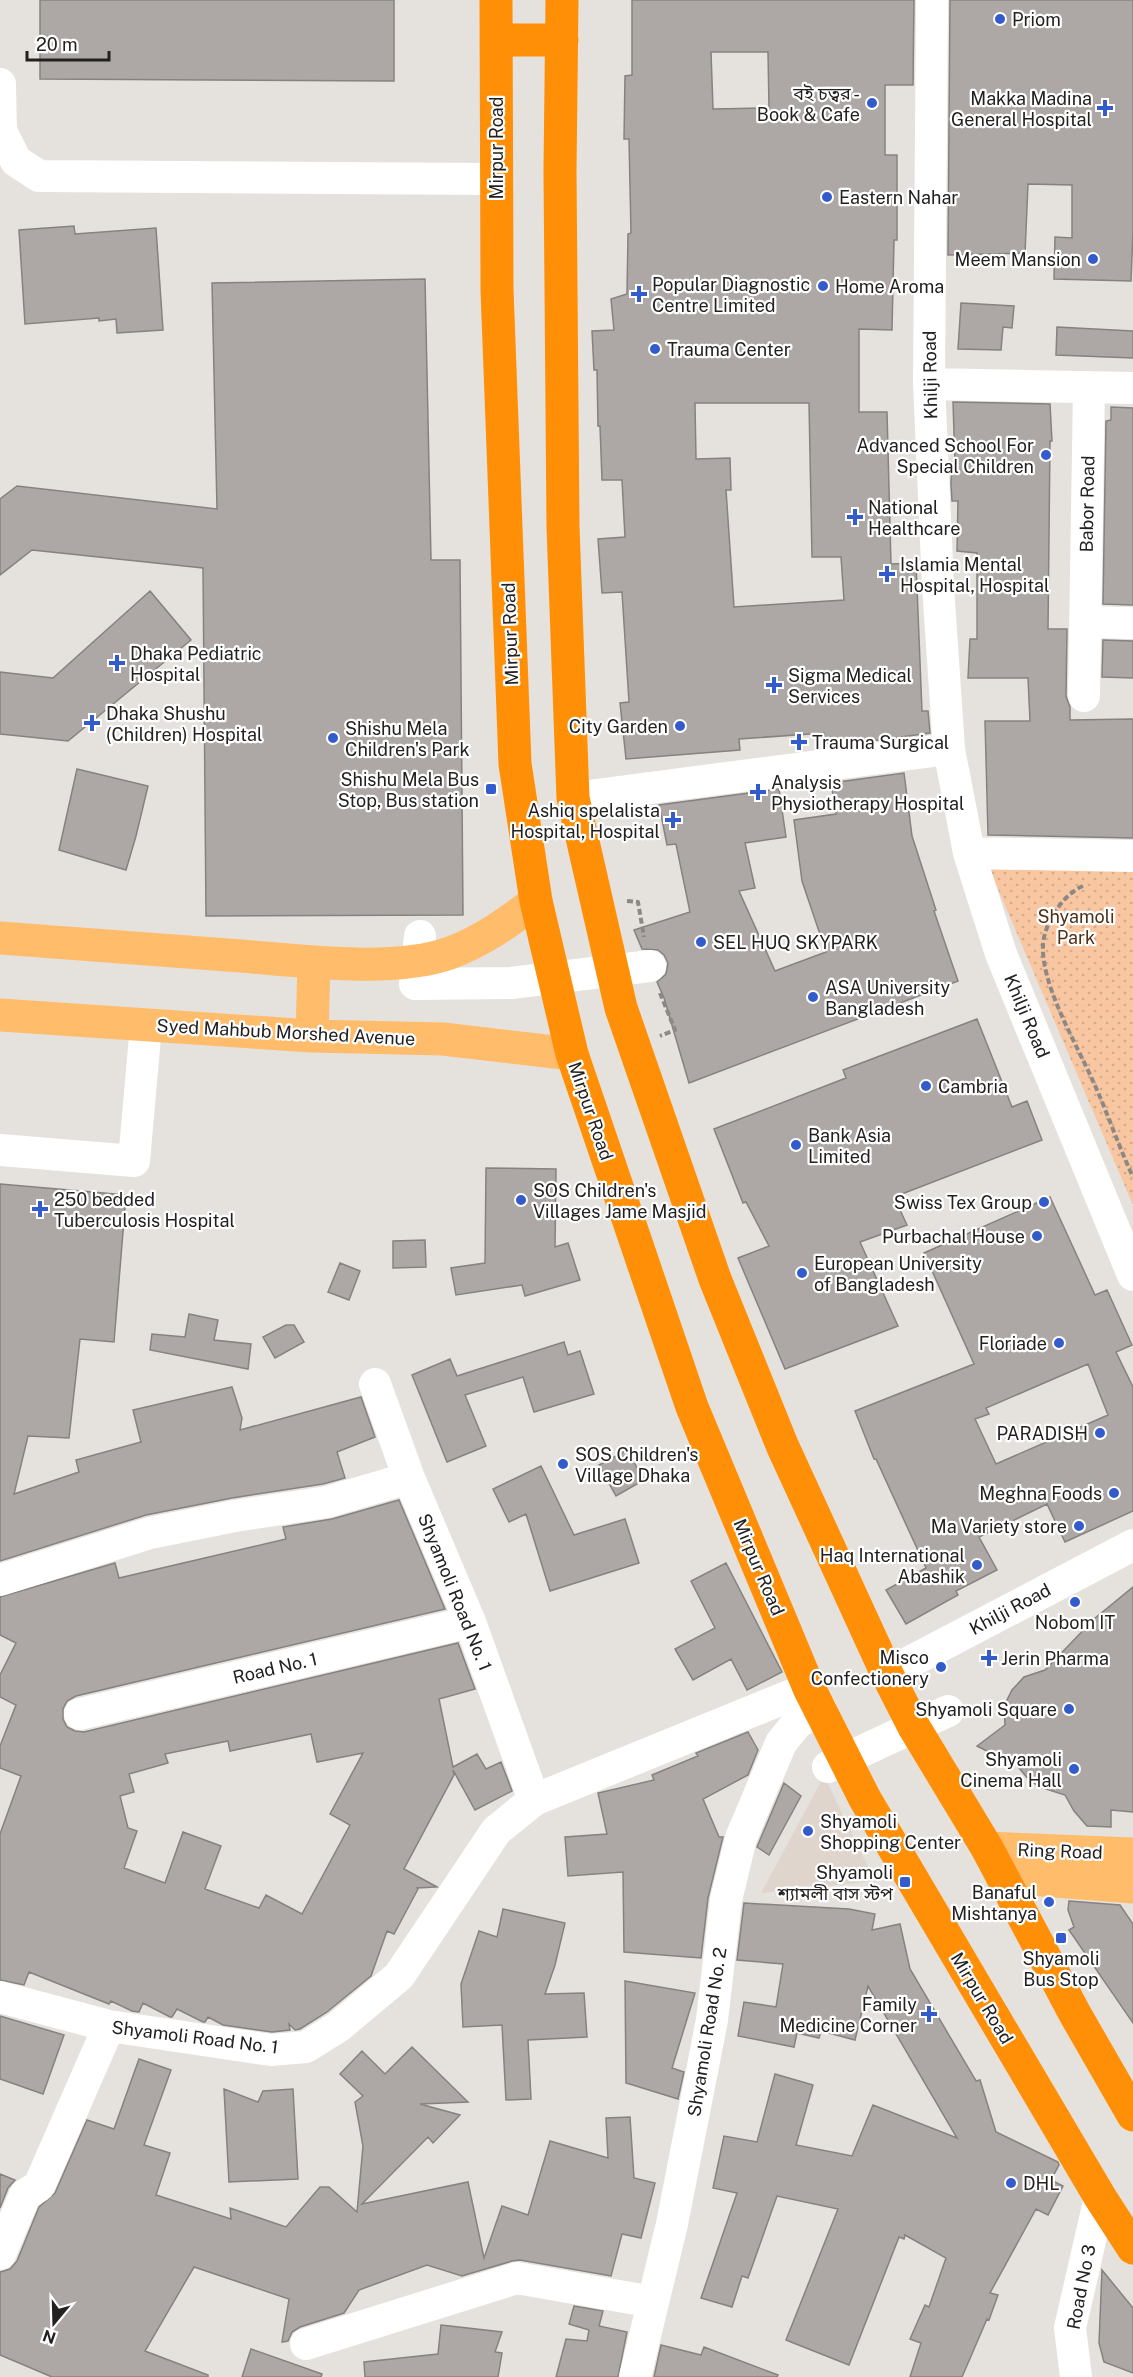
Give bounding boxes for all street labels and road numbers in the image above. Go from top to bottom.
street label: Mirpur Road [486,97,507,199]
street label: Khilji Road [919,330,941,420]
street label: Babor Road [1076,455,1098,553]
street label: Mirpur Road [498,582,522,686]
street label: Khilji Road [1000,971,1054,1061]
street label: Syed Mahbub Morshed Avenue [156,1015,416,1049]
street label: Mirpur Road [564,1059,618,1163]
street label: Shyamoli Road No. 1 [414,1510,496,1674]
street label: Mirpur Road [729,1516,789,1618]
street label: Khilji Road [966,1579,1054,1639]
street label: Road No. 1 [231,1648,319,1688]
street label: Ring Road [1017,1839,1103,1863]
street label: Shyamoli Road No. 2 [683,1946,731,2118]
street label: Mirpur Road [947,1949,1017,2047]
street label: Shyamoli Road No. 1 [110,2016,280,2058]
street label: Road No 3 [1062,2243,1100,2331]

